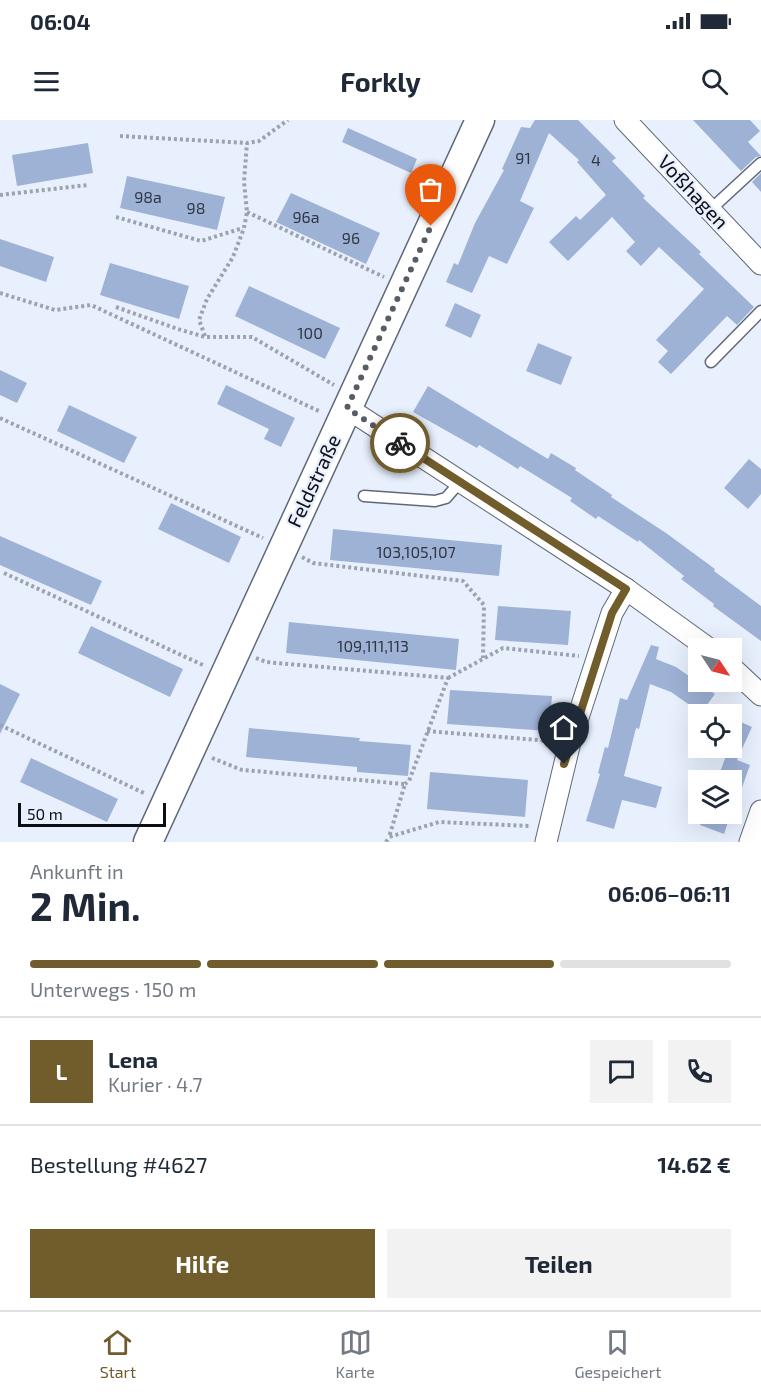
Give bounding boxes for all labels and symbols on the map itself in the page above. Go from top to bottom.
house number: 91 [515,148,531,167]
street label: Voßhagen [653,149,734,233]
house number: 4 [591,150,601,169]
pin [405,164,456,226]
house number: 98a [134,187,162,206]
house number: 98 [187,198,205,217]
house number: 96a [292,207,320,226]
house number: 96 [342,228,360,247]
house number: 100 [297,323,323,342]
courier [370,413,430,473]
street label: Feldstraße [281,430,345,531]
house number: 103,105,107 [376,542,456,561]
house number: 109,111,113 [337,636,409,655]
north arrow [688,638,742,692]
pin [538,702,589,764]
scale bar [18,800,166,828]

